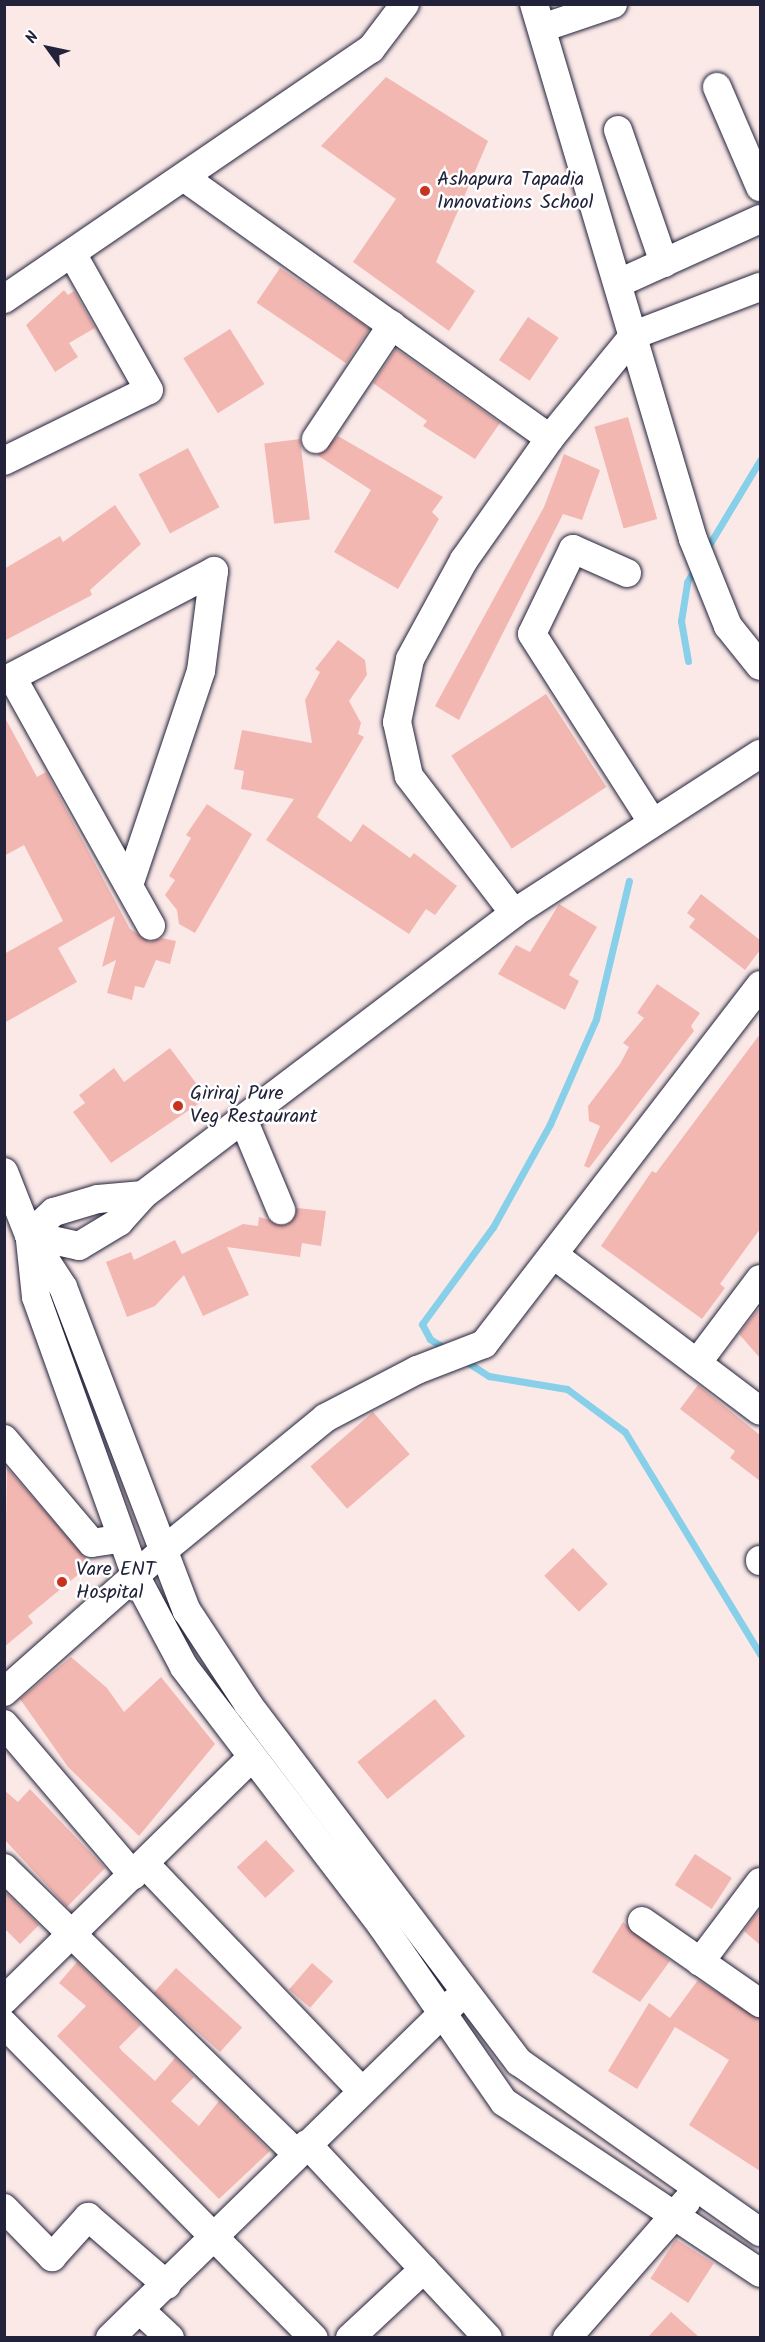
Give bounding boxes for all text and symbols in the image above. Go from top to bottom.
north arrow [18,18,78,78]
text: N [19,27,46,49]
place label: Ashapura Tapadia Innovations School [437,168,593,215]
marker: Ashapura Tapadia Innovations School [418,184,432,198]
place label: Giriraj Pure Veg Restaurant [190,1082,317,1129]
marker: Giriraj Pure Veg Restaurant [171,1099,185,1113]
place label: Vare ENT Hospital [76,1558,156,1605]
marker: Vare ENT Hospital [53,1573,71,1591]

